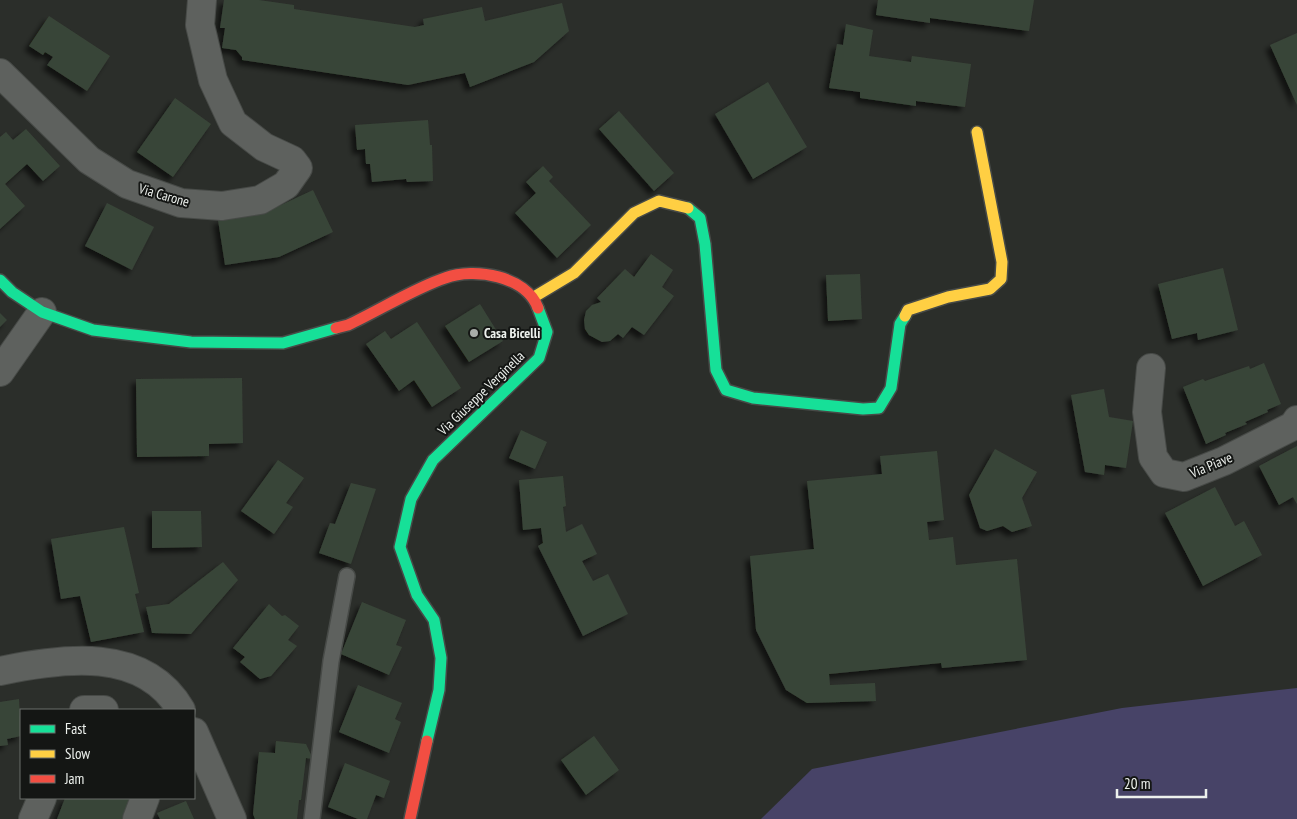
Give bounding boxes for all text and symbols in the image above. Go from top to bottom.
street label: Via Carone [136,179,192,211]
place label: Casa Bicelli [484,324,540,342]
marker: Casa Bicelli [468,327,480,339]
street label: Via Giuseppe Verginella [433,347,528,440]
street label: Via Piave [1186,448,1235,482]
legend [20,709,195,799]
text: Fast [65,719,86,738]
text: Slow [65,744,90,763]
scale bar [1117,766,1206,798]
text: Jam [64,769,84,788]
text: 20 m [1124,774,1150,793]

